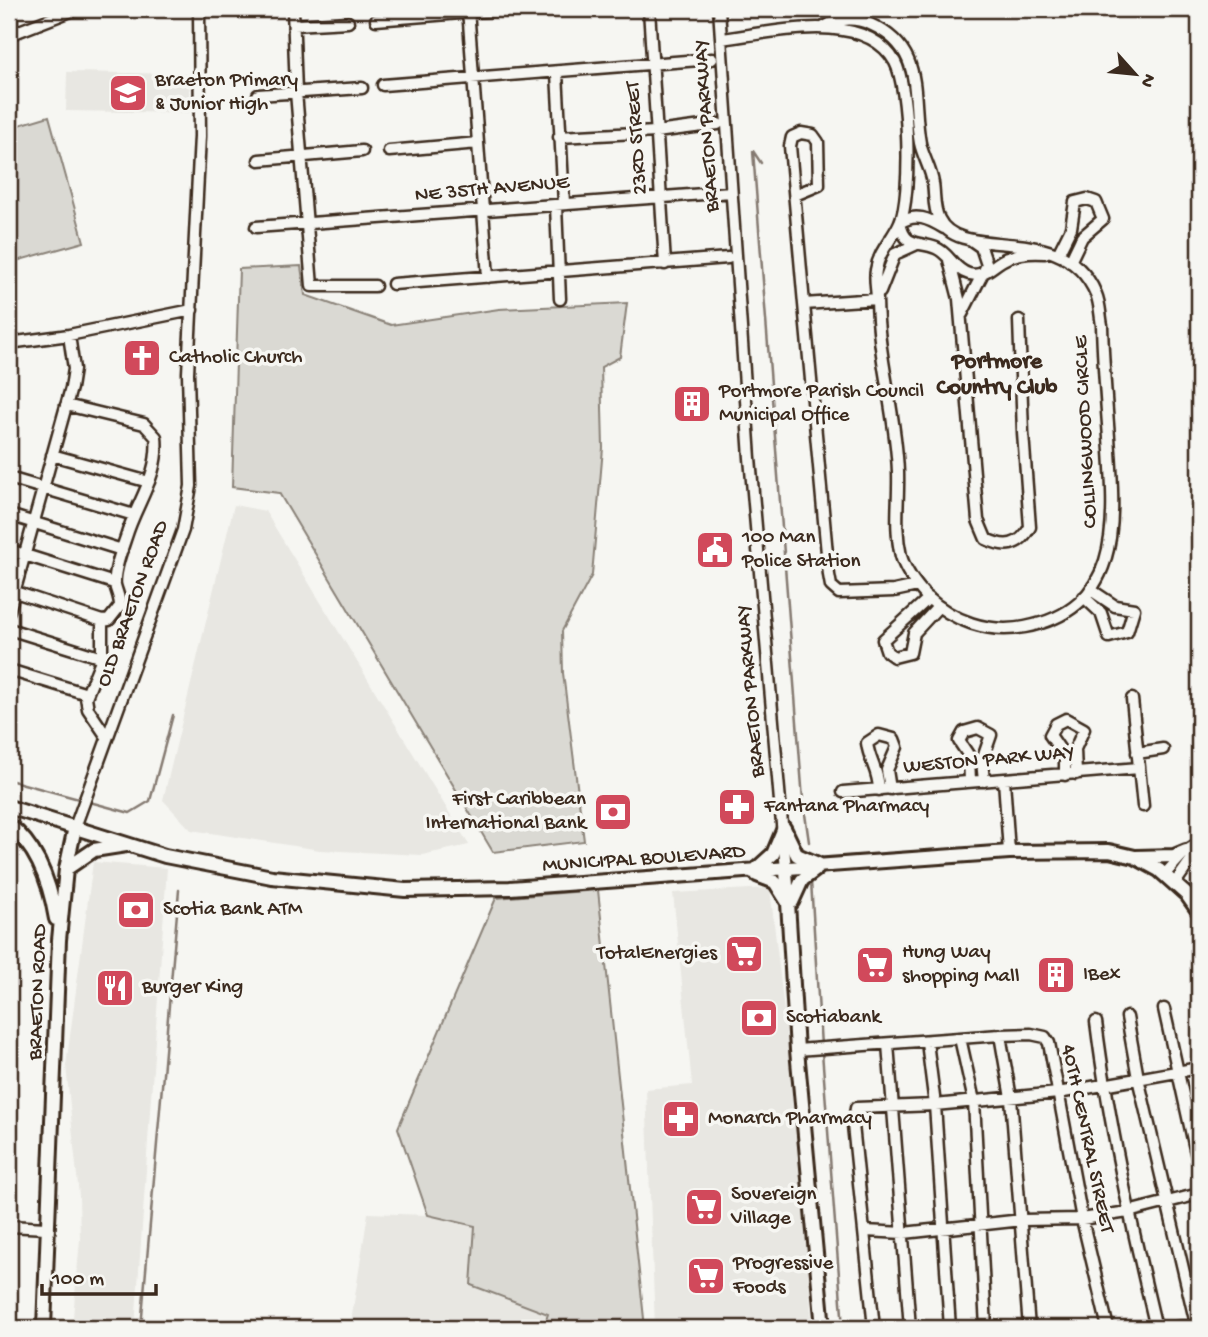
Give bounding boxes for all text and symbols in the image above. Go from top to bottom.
north arrow [1100,38,1170,108]
street label: BRAETON PARKWAY [689,39,727,214]
place label: Braeton Primary & Junior High [154,69,298,118]
text: N [1134,69,1160,91]
school or university icon: Braeton Primary & Junior High [107,72,149,114]
street label: 23RD STREET [621,79,654,196]
street label: NE 35TH AVENUE [414,171,571,209]
street label: COLLINGWOOD CIRCLE [1069,334,1105,529]
church icon: Catholic Church [121,337,163,379]
place label: Catholic Church [169,346,302,371]
district label: Portmore Country Club [937,349,1058,402]
place label: Portmore Parish Council Municipal Office [718,380,924,429]
building icon: Portmore Parish Council Municipal Office [671,383,713,425]
street label: OLD BRAETON ROAD [92,517,176,691]
place label: 100 Man Police Station [741,526,861,575]
public building icon: 100 Man Police Station [694,529,736,571]
street label: BRAETON PARKWAY [732,604,772,779]
street label: WESTON PARK WAY [902,741,1076,781]
pharmacy icon: Fantana Pharmacy [716,786,758,828]
place label: First Caribbean International Bank [426,788,589,837]
bank icon: First Caribbean International Bank [592,791,634,833]
place label: Fantana Pharmacy [763,795,929,820]
street label: MUNICIPAL BOULEVARD [542,840,747,880]
bank icon: Scotia Bank ATM [115,889,157,931]
place label: Scotia Bank ATM [163,898,303,923]
street label: BRAETON ROAD [24,923,54,1062]
supermarket icon: TotalEnergies [723,933,765,975]
place label: Hung Way shopping Mall [902,941,1020,990]
place label: TotalEnergies [596,942,718,967]
supermarket icon: Hung Way shopping Mall [854,944,896,986]
building icon: IBex [1035,954,1077,996]
place label: IBex [1083,963,1121,988]
restaurant icon: Burger King [94,967,136,1009]
place label: Burger King [141,976,243,1001]
bank icon: Scotiabank [738,997,780,1039]
place label: Scotiabank [786,1006,883,1031]
street label: 40TH CENTRAL STREET [1054,1042,1118,1237]
pharmacy icon: Monarch Pharmacy [660,1098,702,1140]
place label: Monarch Pharmacy [708,1107,872,1132]
place label: Sovereign Village [730,1183,817,1232]
supermarket icon: Sovereign Village [683,1186,725,1228]
place label: Progressive Foods [732,1252,834,1301]
scale bar [42,1253,156,1297]
supermarket icon: Progressive Foods [685,1255,727,1297]
text: 100 m [51,1268,104,1293]

